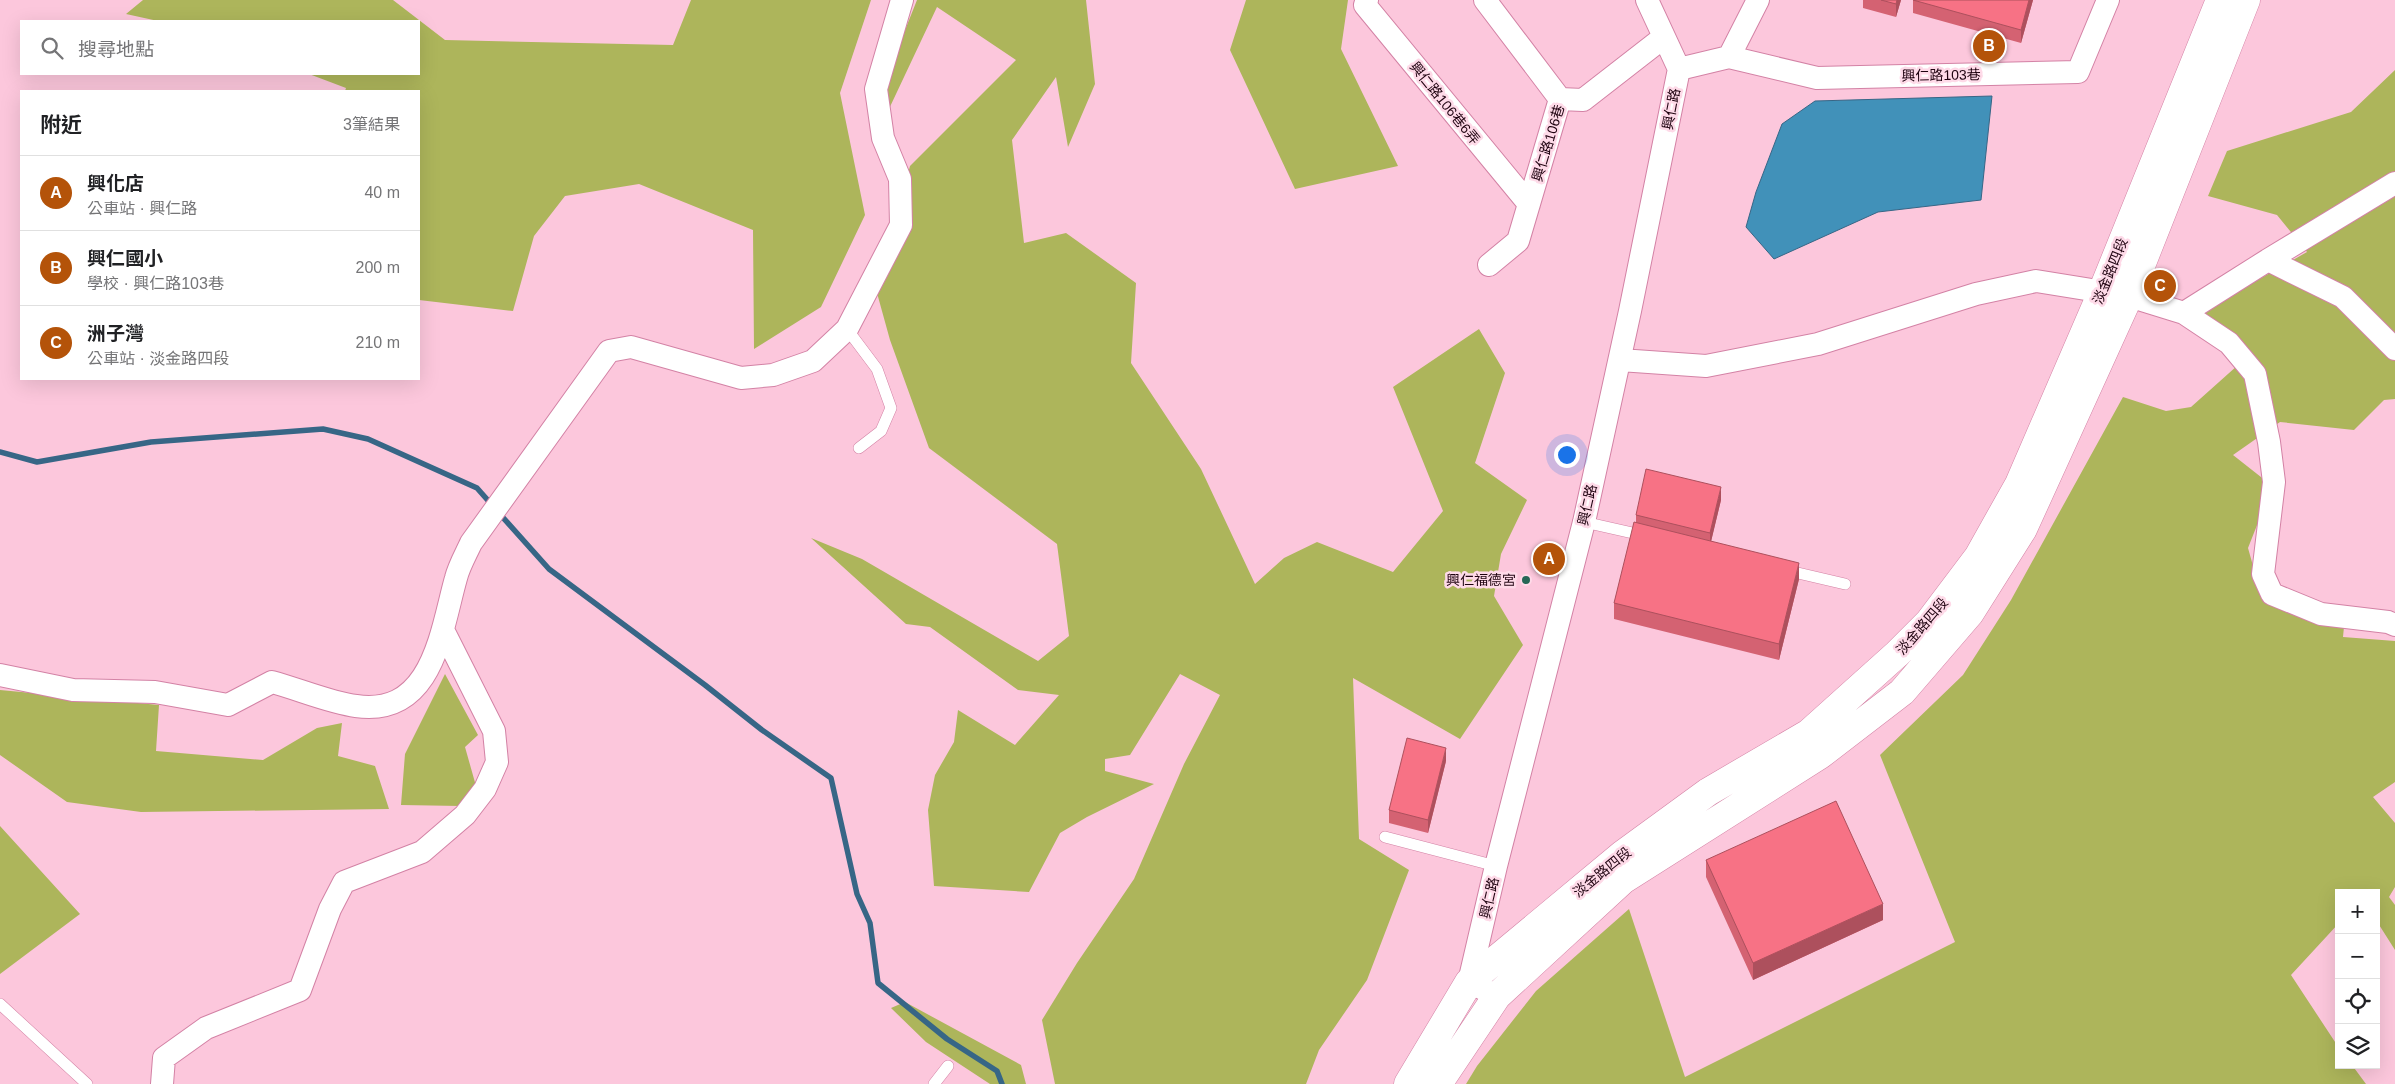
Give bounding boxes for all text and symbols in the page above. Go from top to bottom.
search box [20,20,420,75]
pin: B [1973,27,2005,65]
icon: search [38,34,66,62]
text: 搜尋地點 [78,39,154,60]
street label: 興仁路106巷6弄 [1407,59,1483,147]
street label: 興仁路103巷 [1901,66,1981,84]
street label: 興仁路 [1659,87,1683,131]
street label: 興仁路106巷 [1529,103,1567,183]
text: 附近 [40,113,82,136]
text: 3筆結果 [343,116,400,133]
text: 興化店 [87,173,144,194]
text: A [50,184,62,201]
text: 40 m [364,184,400,201]
text: 公車站 · 興仁路 [87,200,197,217]
street label: 淡金路四段 [2089,236,2131,306]
text: 興仁國小 [87,248,163,269]
text: B [50,259,62,276]
text: 200 m [356,259,400,276]
pin: C [2144,267,2176,305]
text: 學校 · 興仁路103巷 [87,275,224,292]
text: 洲子灣 [87,323,144,344]
text: C [50,334,62,351]
text: 210 m [356,334,400,351]
text: 公車站 · 淡金路四段 [87,350,229,367]
your location [1554,442,1580,468]
street label: 興仁路 [1574,483,1600,527]
pin: A [1533,540,1565,578]
place label: 興仁福德宮 [1446,572,1516,588]
marker: 興仁福德宮 [1520,574,1532,586]
street label: 淡金路四段 [1893,594,1951,658]
street label: 淡金路四段 [1570,844,1634,900]
street label: 興仁路 [1476,876,1502,920]
map controls [2335,889,2380,1069]
button: + [2335,889,2380,934]
button: − [2335,934,2380,979]
button: locate [2335,979,2380,1024]
button: layers [2335,1024,2380,1069]

